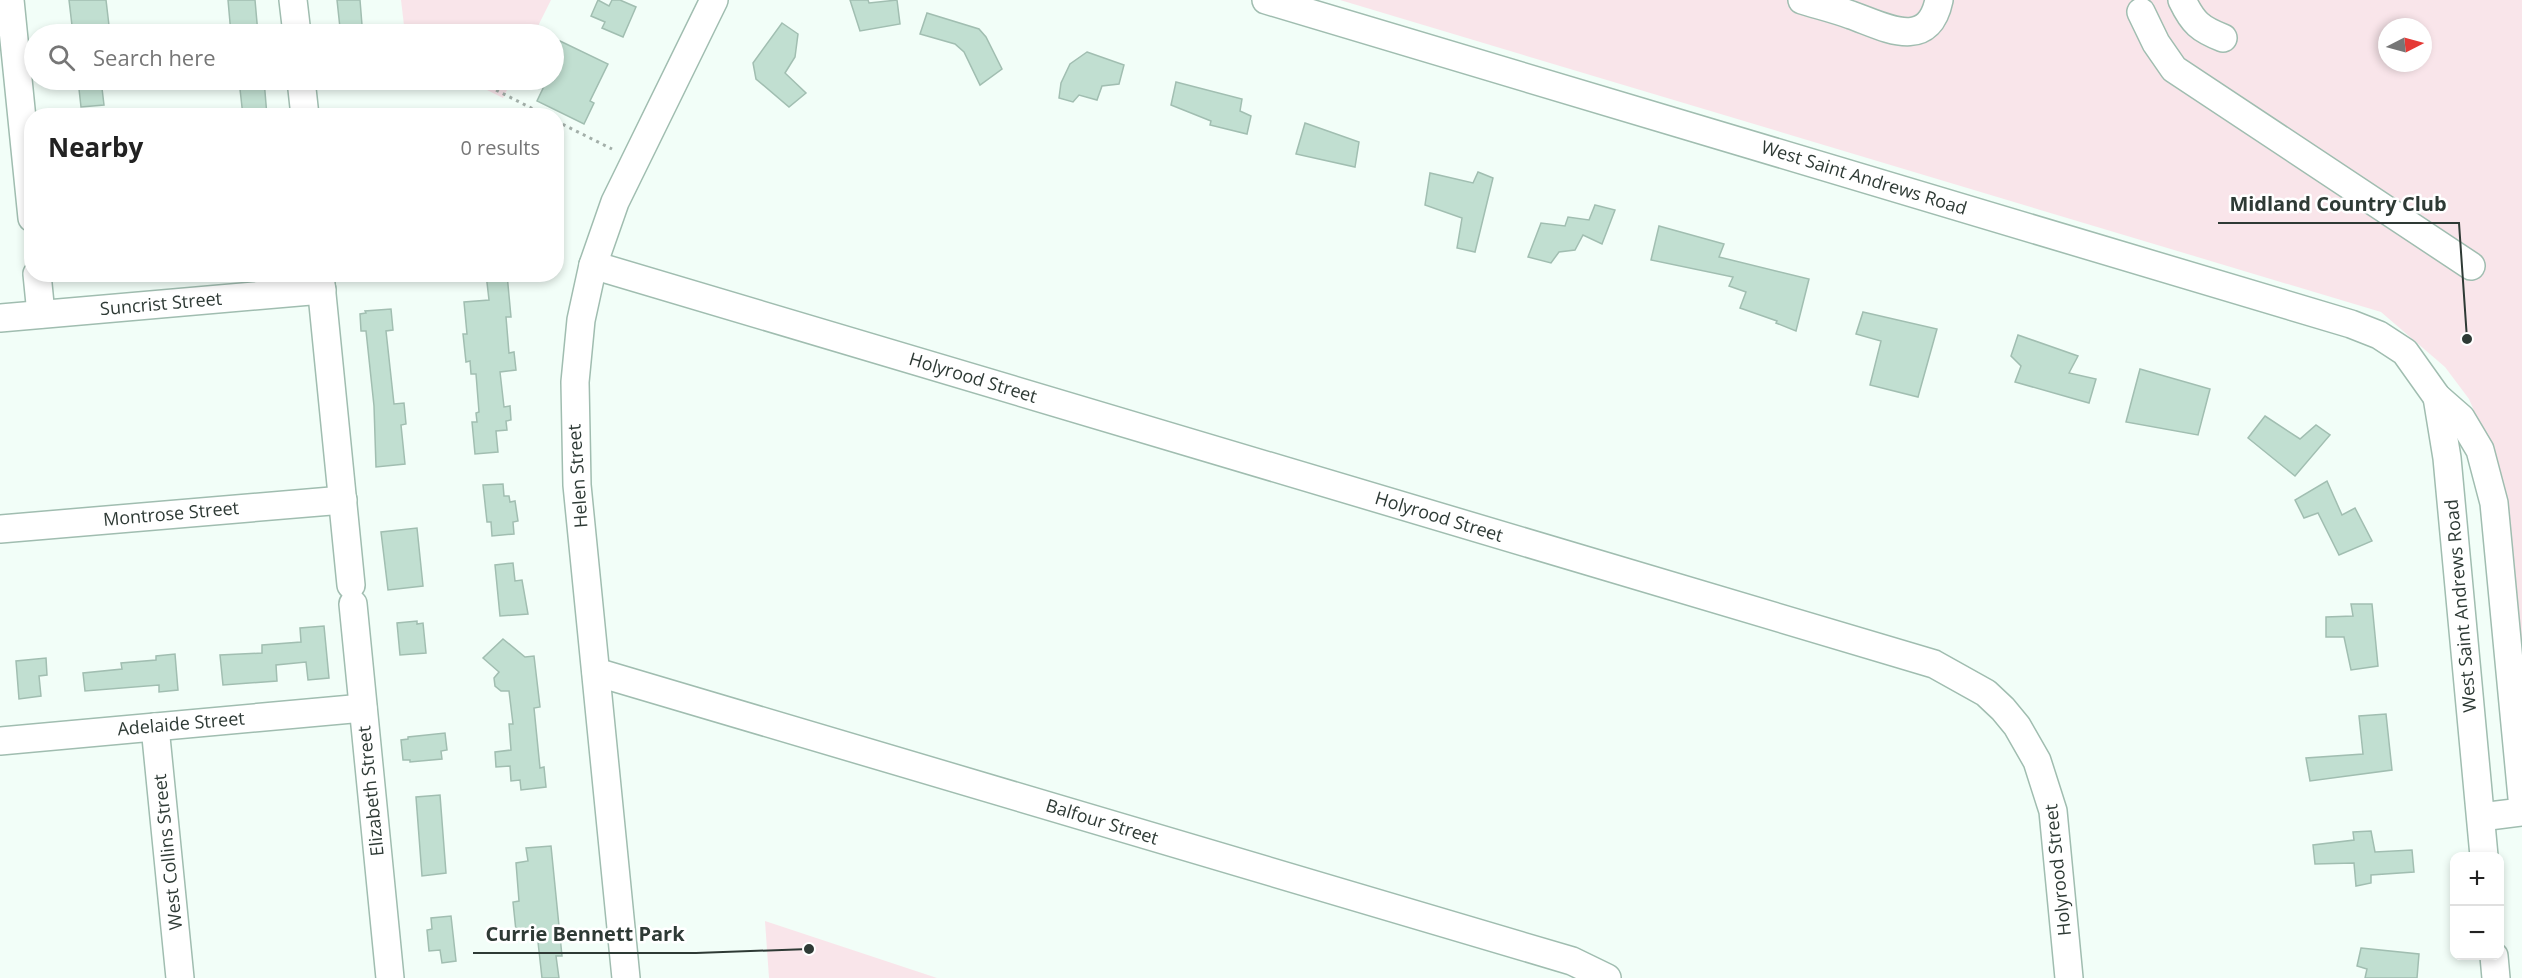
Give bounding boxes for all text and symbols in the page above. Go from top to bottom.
north arrow [2378,18,2432,72]
search box [24,24,564,90]
icon: search [45,41,78,74]
text: Search here [93,42,216,72]
text: Nearby [48,129,143,165]
text: 0 results [460,134,540,161]
street label: West Saint Andrews Road [1758,134,1970,220]
callout: Midland Country Club [2218,185,2459,223]
text: Midland Country Club [2229,190,2447,217]
street label: Suncrist Street [99,286,223,320]
street label: Holyrood Street [906,346,1040,408]
street label: Helen Street [561,423,593,529]
street label: Holyrood Street [1372,485,1506,547]
street label: Montrose Street [102,495,240,531]
street label: West Saint Andrews Road [2439,498,2481,714]
street label: Adelaide Street [116,705,246,741]
street label: Elizabeth Street [351,725,389,858]
street label: West Collins Street [147,773,187,931]
street label: Balfour Street [1043,793,1161,850]
street label: Holyrood Street [2038,803,2076,937]
map controls [2450,852,2504,960]
button: + [2450,852,2504,906]
button: − [2450,906,2504,960]
callout: Currie Bennett Park [473,915,696,953]
text: Currie Bennett Park [485,920,685,947]

